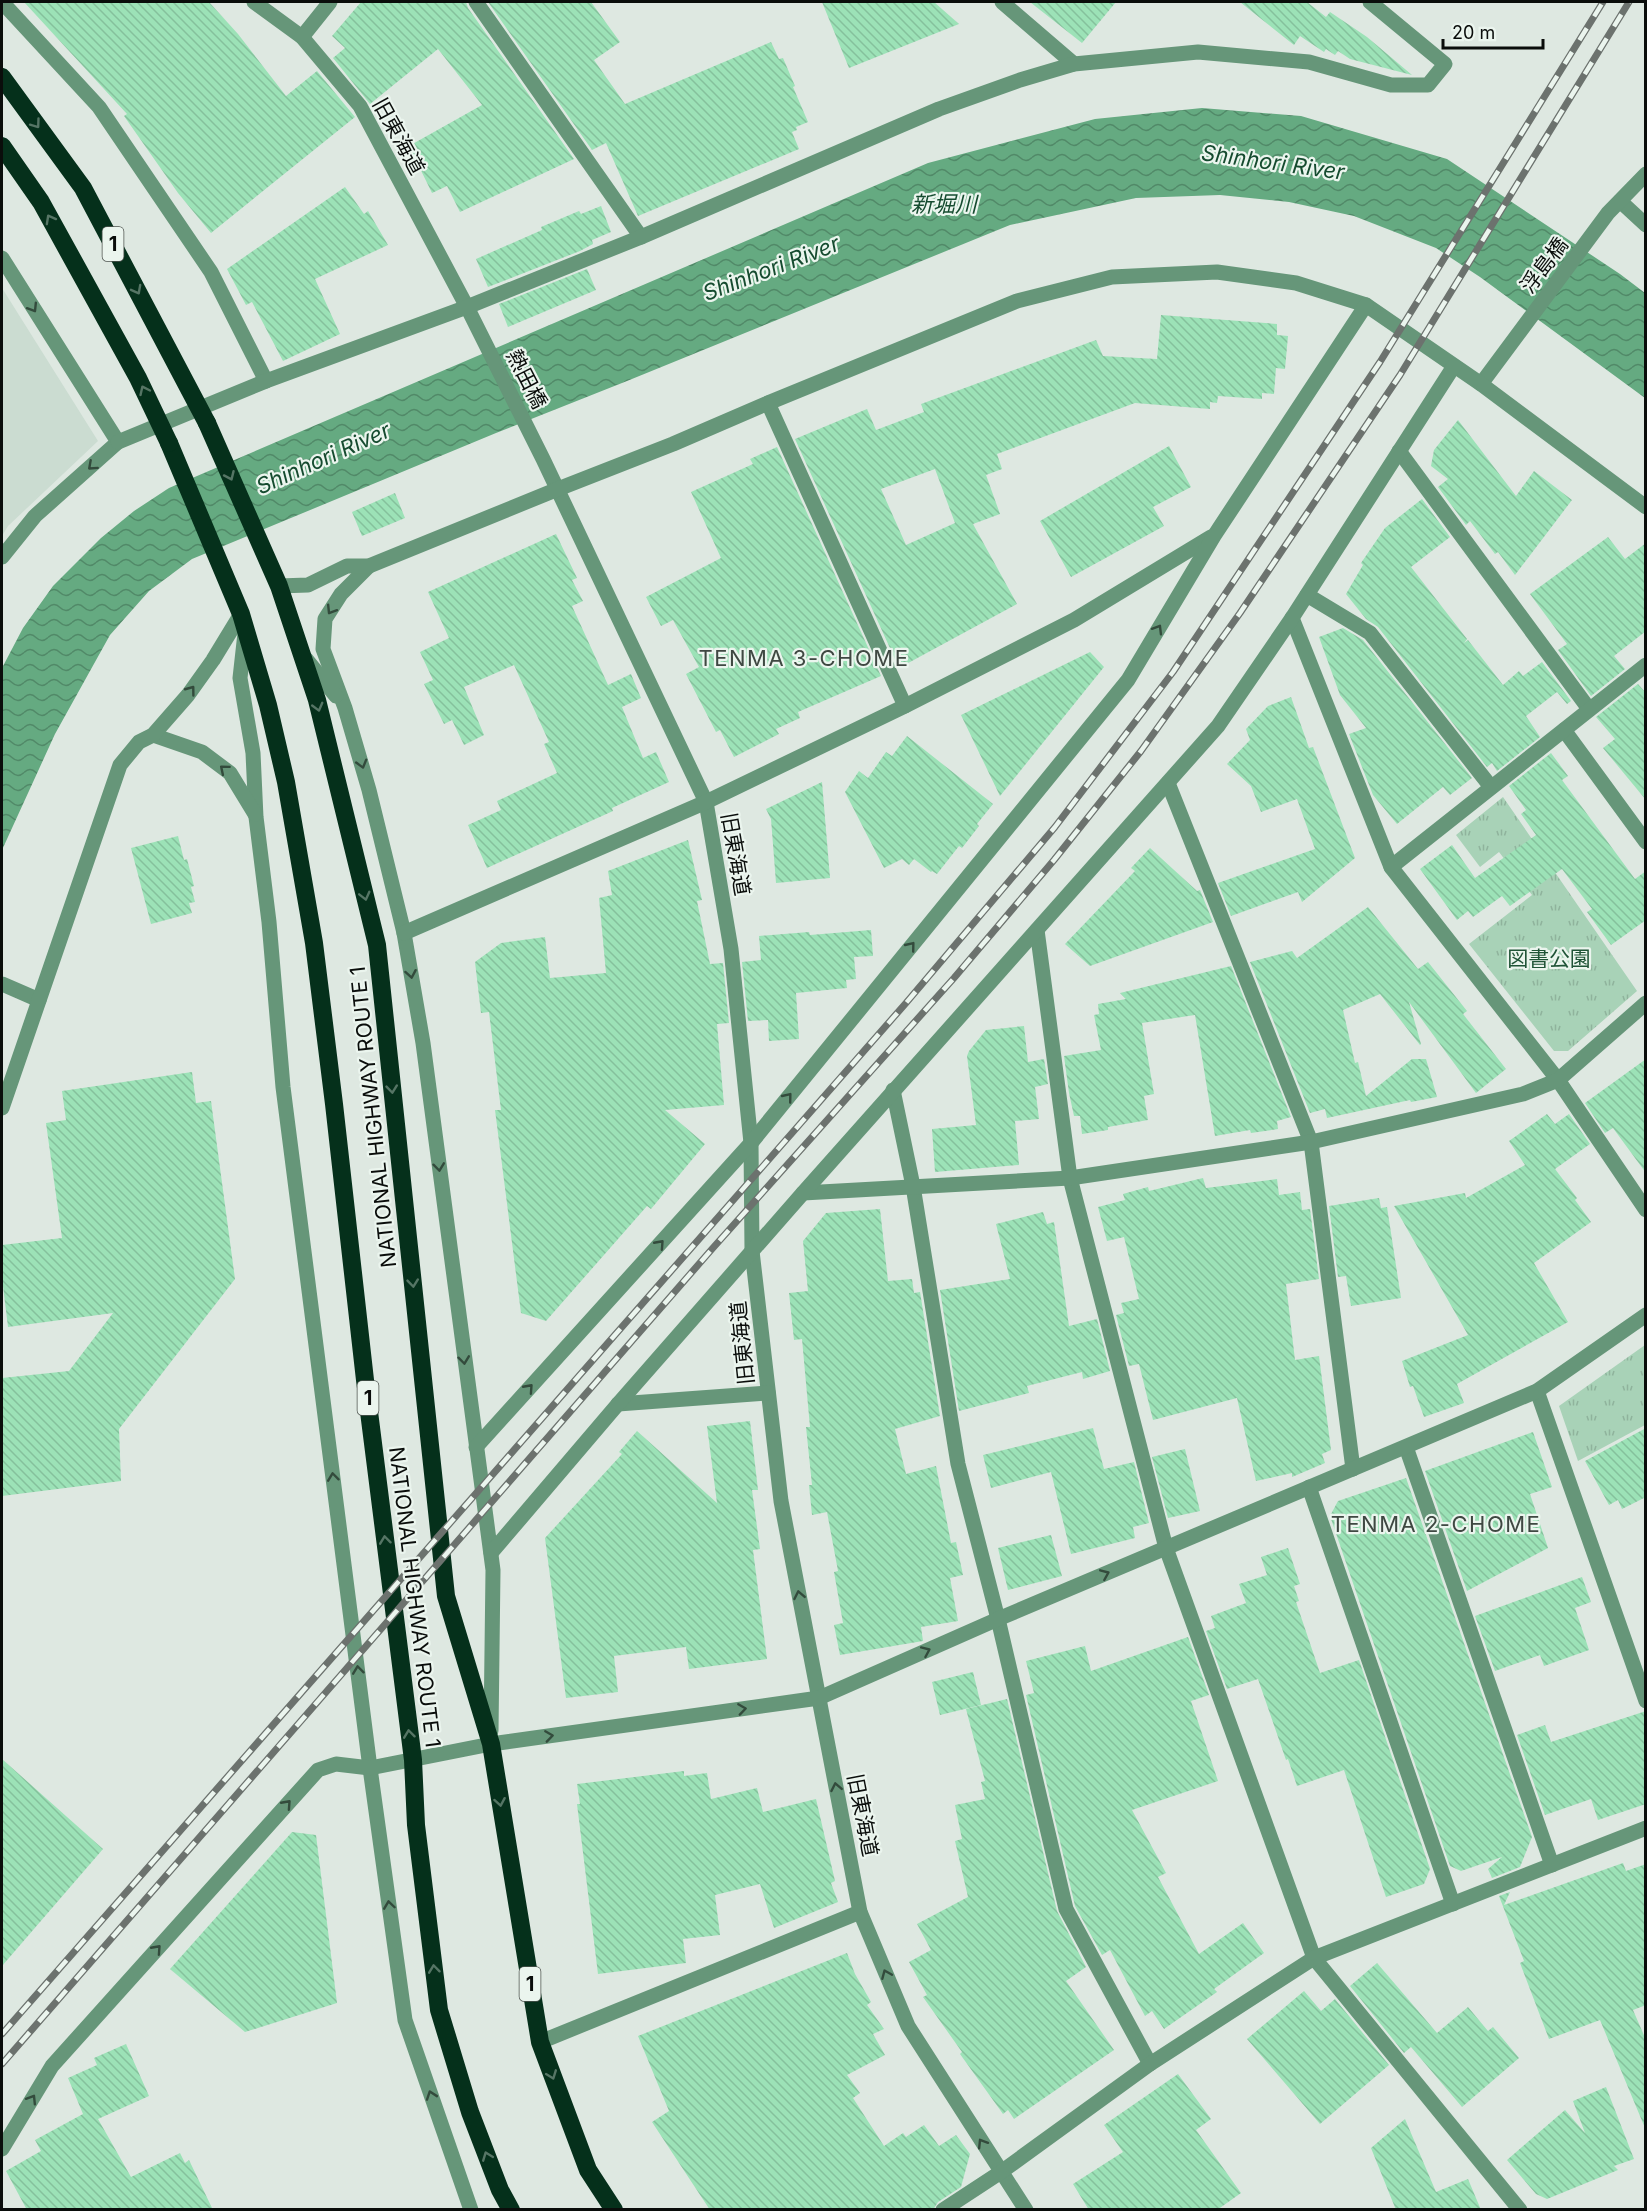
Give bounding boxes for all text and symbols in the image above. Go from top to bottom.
scale bar [1443,12,1544,50]
text: 20 m [1452,22,1495,43]
street label: 旧東海道 [368,93,430,179]
one-way arrow [29,117,40,128]
water label: Shinhori River [1200,139,1347,185]
water label: 新堀川 [911,191,979,217]
one-way arrow [46,215,58,225]
road number: 1 [102,227,124,261]
water label: Shinhori River [699,230,844,306]
street label: 浮島橋 [1515,232,1573,298]
one-way arrow [130,284,141,294]
one-way arrow [26,301,37,312]
street label: 熱田橋 [502,345,552,413]
one-way arrow [139,386,151,397]
water label: Shinhori River [252,417,395,499]
one-way arrow [88,459,98,470]
one-way arrow [223,470,235,481]
one-way arrow [327,604,339,614]
one-way arrow [1150,625,1162,636]
district label: TENMA 3-CHOME [699,645,909,671]
one-way arrow [183,686,194,697]
one-way arrow [311,701,323,712]
one-way arrow [355,758,367,769]
one-way arrow [220,765,231,776]
street label: 旧東海道 [716,810,756,898]
one-way arrow [358,891,371,901]
one-way arrow [904,942,915,953]
park label: 図書公園 [1507,946,1591,971]
street label: NATIONAL HIGHWAY ROUTE 1 [345,965,401,1269]
one-way arrow [405,969,417,979]
one-way arrow [385,1084,398,1093]
one-way arrow [781,1093,792,1104]
one-way arrow [433,1162,445,1172]
one-way arrow [653,1240,664,1251]
one-way arrow [406,1278,419,1287]
street label: 旧東海道 [725,1300,759,1386]
one-way arrow [458,1356,470,1365]
road number: 1 [358,1381,378,1415]
one-way arrow [522,1385,533,1395]
street label: NATIONAL HIGHWAY ROUTE 1 [384,1445,446,1749]
one-way arrow [327,1472,340,1482]
district label: TENMA 2-CHOME [1331,1511,1541,1537]
one-way arrow [380,1536,392,1545]
one-way arrow [1099,1569,1110,1581]
one-way arrow [793,1590,806,1600]
one-way arrow [920,1646,931,1658]
one-way arrow [352,1666,364,1675]
one-way arrow [737,1703,746,1715]
one-way arrow [404,1729,416,1738]
one-way arrow [544,1730,553,1742]
street label: 旧東海道 [843,1771,883,1859]
one-way arrow [830,1782,843,1792]
one-way arrow [494,1797,506,1806]
one-way arrow [280,1800,291,1811]
one-way arrow [384,1901,396,1910]
one-way arrow [150,1946,161,1956]
one-way arrow [428,1965,441,1974]
road number: 1 [520,1967,540,2001]
one-way arrow [881,1969,893,1980]
one-way arrow [545,2069,558,2080]
one-way arrow [426,2090,439,2101]
one-way arrow [25,2095,37,2105]
one-way arrow [978,2139,990,2149]
one-way arrow [482,2152,494,2163]

